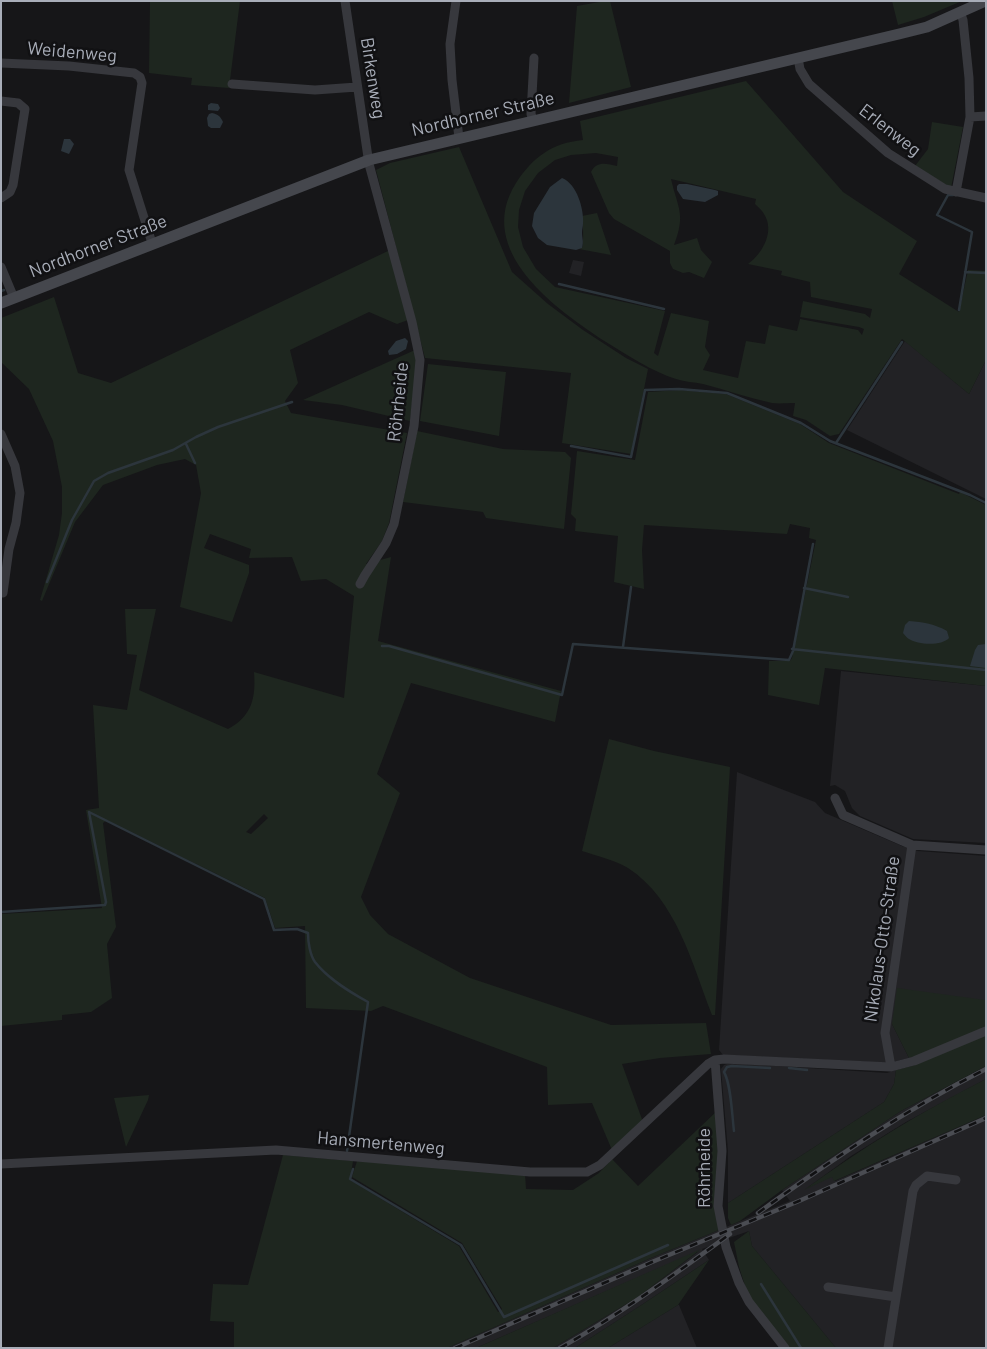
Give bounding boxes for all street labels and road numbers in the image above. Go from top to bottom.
street label: Birkenweg [356,36,390,120]
street label: Weidenweg [26,37,118,67]
street label: Nordhorner Straße [409,87,557,141]
street label: Erlenweg [855,99,925,161]
street label: Nordhorner Straße [26,210,170,282]
street label: Röhrheide [383,361,413,443]
street label: Nikolaus-Otto-Straße [860,855,904,1023]
street label: Hansmertenweg [316,1127,446,1159]
street label: Röhrheide [693,1128,715,1208]

